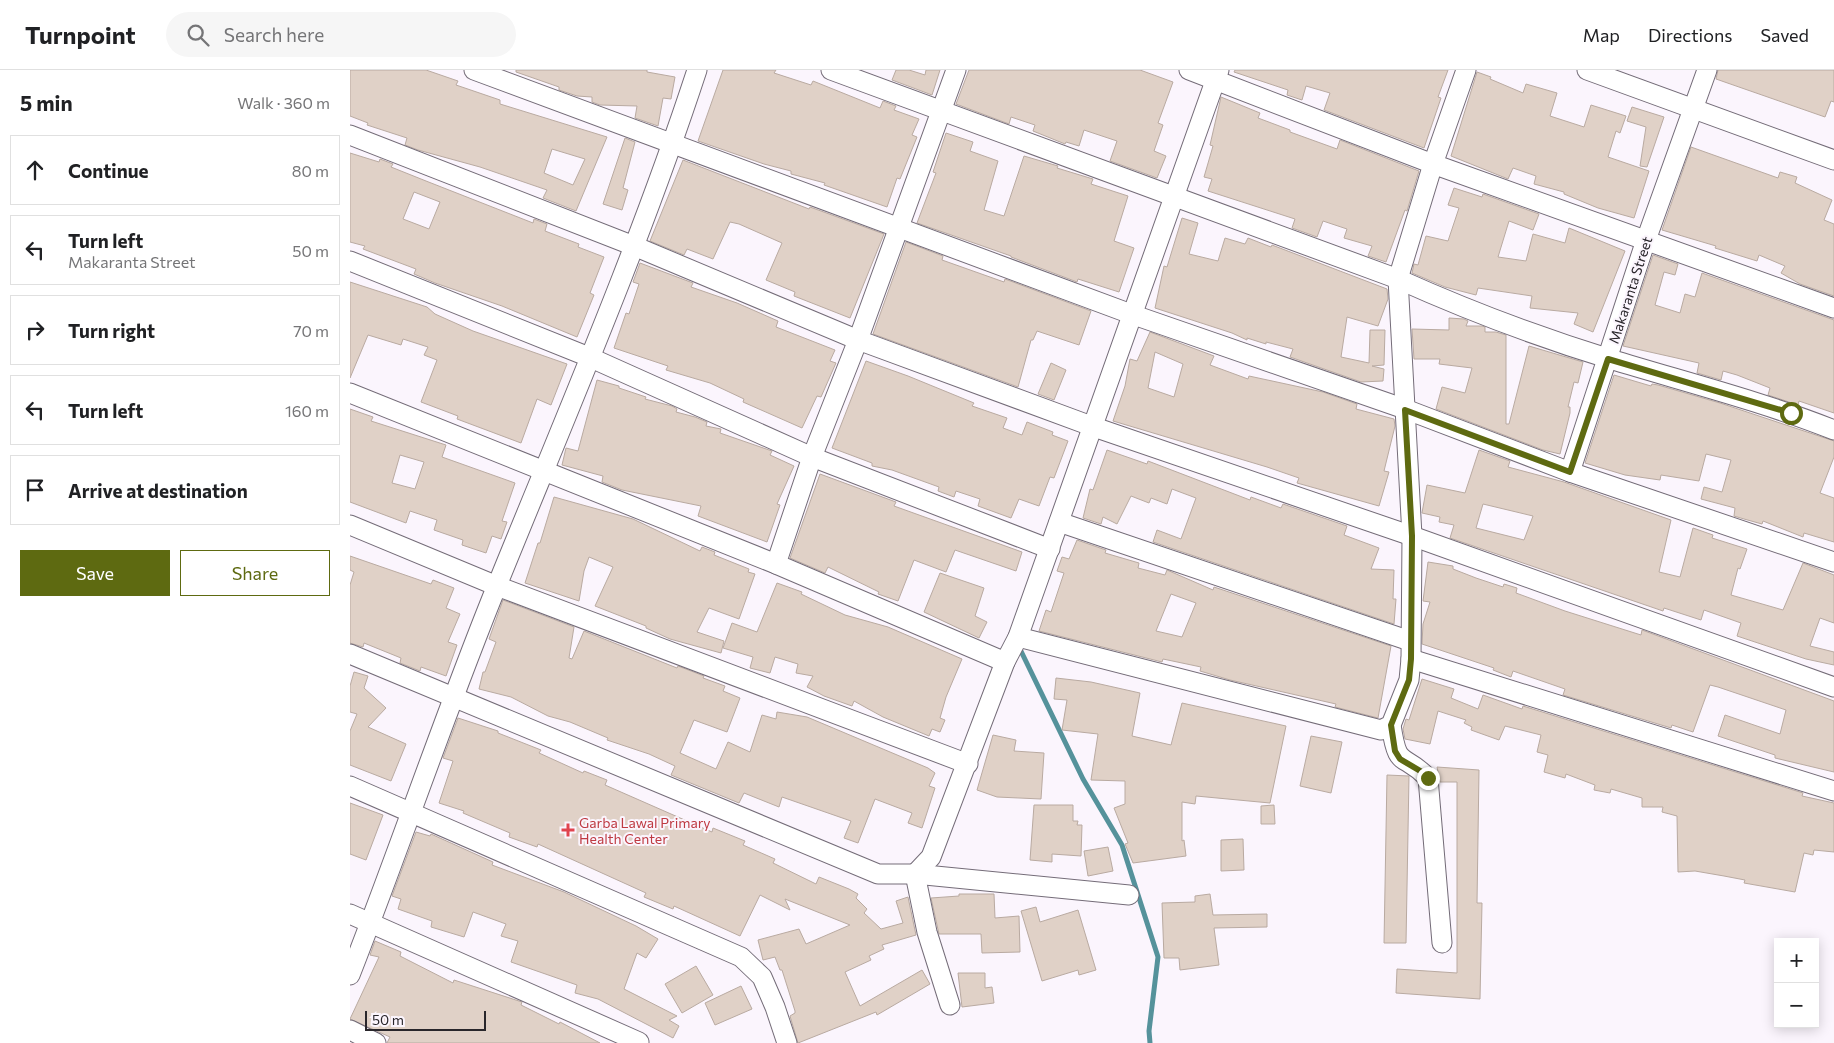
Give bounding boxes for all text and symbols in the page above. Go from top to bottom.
search box [166,12,516,57]
text: Turnpoint [25,20,136,49]
icon: search [184,21,212,49]
text: Search here [224,23,324,46]
text: Map [1583,24,1620,46]
text: Directions [1648,24,1732,46]
text: Saved [1760,24,1809,46]
text: 5 min [20,90,73,115]
text: Walk · 360 m [237,93,330,112]
icon: ahead [21,156,49,184]
text: Continue [68,159,148,182]
text: 80 m [292,161,329,180]
text: Turn left [68,229,143,252]
street label: Makaranta Street [1605,234,1655,346]
icon: left [21,236,49,264]
text: 50 m [292,241,329,260]
text: Makaranta Street [68,252,196,271]
icon: right [21,316,49,344]
text: Turn right [68,319,155,342]
text: 70 m [293,321,329,340]
icon: left [21,396,49,424]
text: Turn left [68,399,143,422]
text: 160 m [285,401,329,420]
route start [1780,402,1803,425]
icon: arrive [21,476,49,504]
text: Arrive at destination [68,479,248,502]
button: Save [20,550,170,596]
button: Share [180,550,330,596]
route end [1417,767,1440,790]
place label: Garba Lawal Primary Health Center [579,814,711,847]
marker: Garba Lawal Primary Health Center [561,823,575,837]
map controls [1774,938,1819,1028]
button: + [1774,938,1819,983]
button: − [1774,983,1819,1028]
scale bar [365,1008,486,1031]
text: 50 m [372,1011,404,1028]

